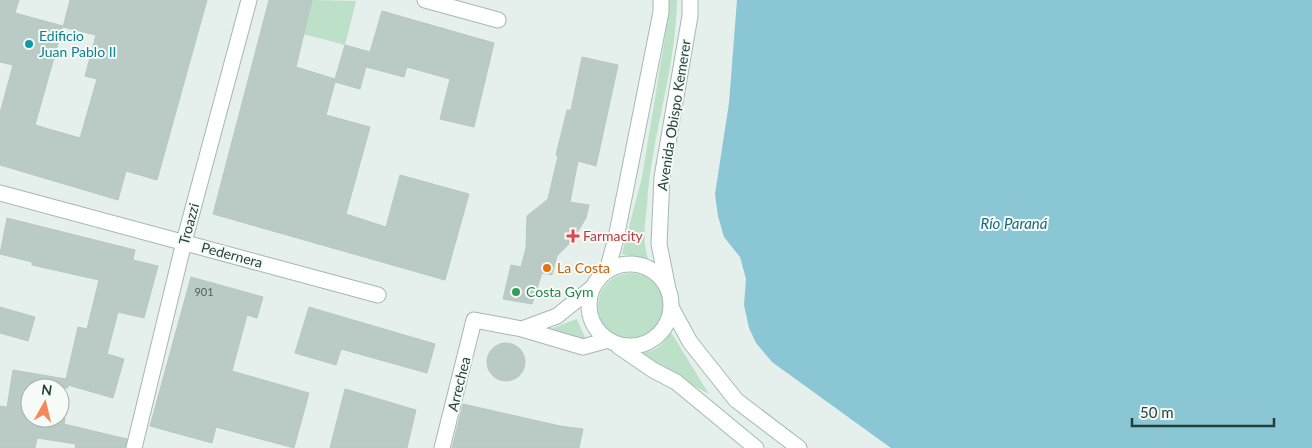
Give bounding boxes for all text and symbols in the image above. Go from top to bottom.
place label: Edificio Juan Pablo II [39,27,117,60]
marker: Edificio Juan Pablo II [23,38,35,50]
street label: Avenida Obispo Kemerer [653,38,694,192]
street label: Troazzi [175,201,202,247]
water label: Río Paraná [981,214,1048,232]
place label: Farmacity [583,227,644,244]
marker: Farmacity [567,230,579,242]
street label: Pedernera [200,238,265,271]
place label: La Costa [557,259,610,276]
marker: La Costa [541,262,553,274]
place label: Costa Gym [526,283,593,300]
house number: 901 [194,285,214,298]
marker: Costa Gym [510,286,522,298]
street label: Arrechea [444,355,473,413]
north arrow [20,378,70,428]
text: N [40,380,53,399]
scale bar [1132,396,1274,428]
text: 50 m [1140,403,1174,421]

